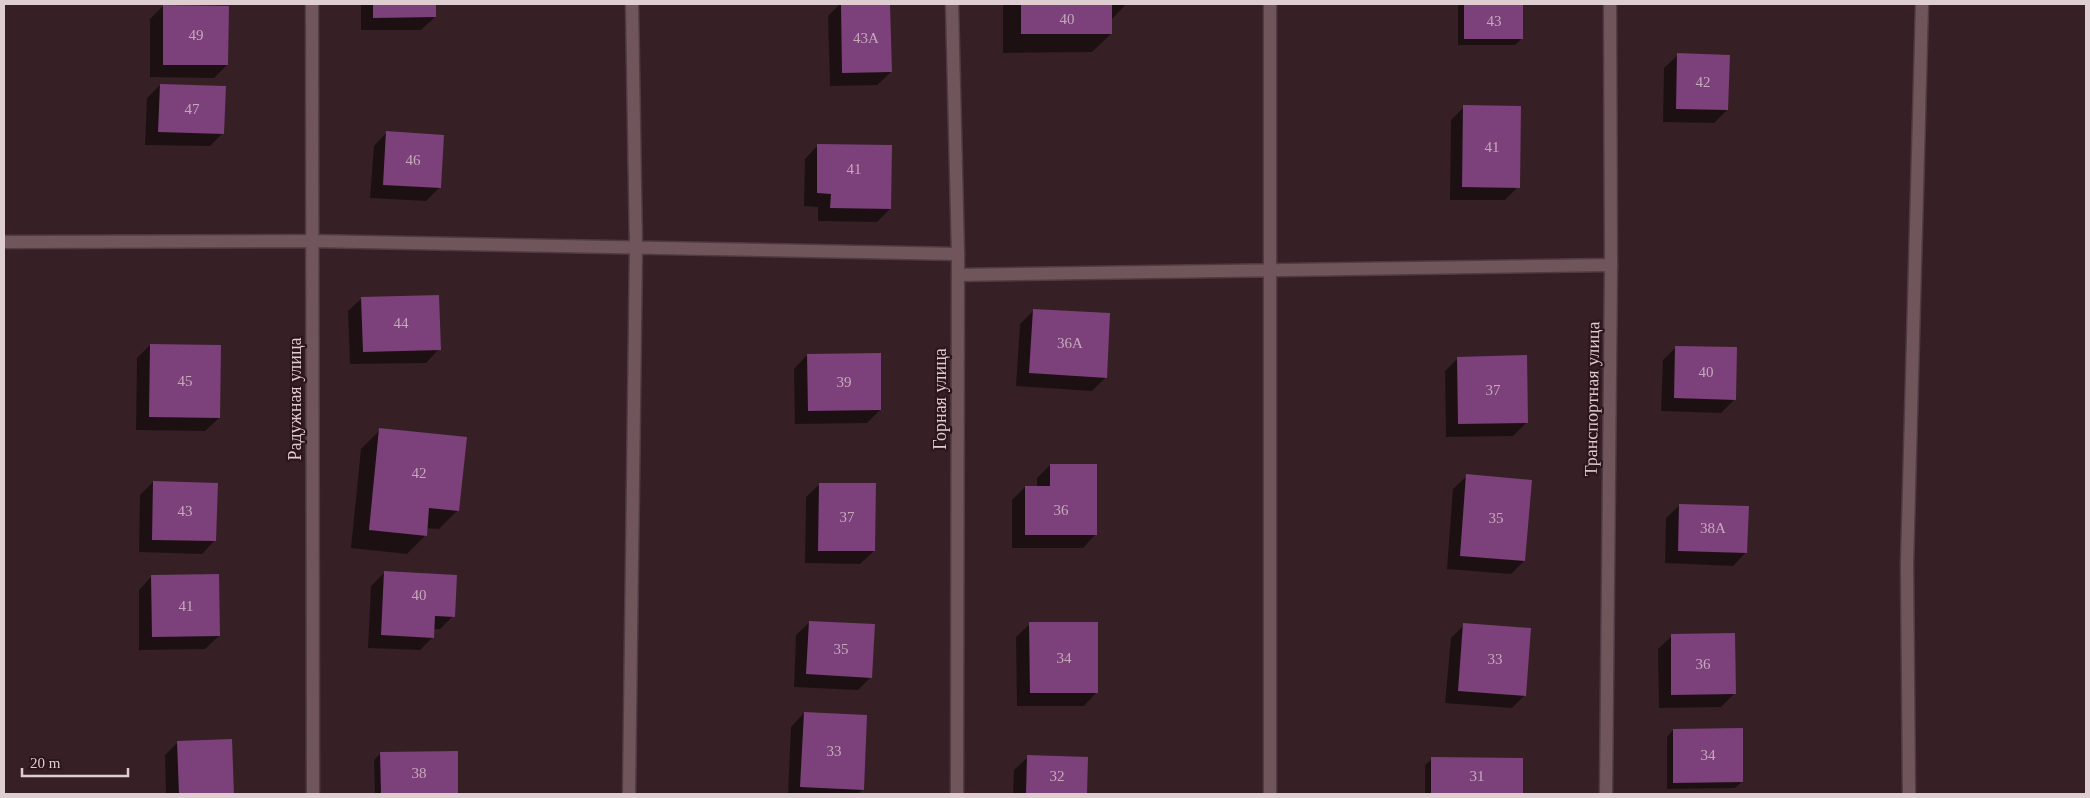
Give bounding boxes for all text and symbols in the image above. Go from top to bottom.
house number: 40 [1060,11,1075,27]
house number: 43 [1487,13,1502,29]
house number: 49 [189,27,204,43]
house number: 43А [853,30,879,46]
house number: 42 [1696,74,1711,90]
house number: 47 [185,101,200,117]
house number: 41 [1485,139,1500,155]
house number: 46 [406,152,421,168]
house number: 41 [847,161,862,177]
house number: 44 [394,315,409,331]
street label: Транспортная улица [1581,321,1603,477]
house number: 36А [1057,335,1083,351]
street label: Радужная улица [285,337,305,461]
street label: Горная улица [930,348,950,450]
house number: 40 [1699,364,1714,380]
house number: 45 [178,373,193,389]
house number: 39 [837,374,852,390]
house number: 37 [1486,382,1501,398]
house number: 42 [412,465,427,481]
house number: 36 [1054,502,1069,518]
house number: 43 [178,503,193,519]
house number: 37 [840,509,855,525]
house number: 35 [1489,510,1504,526]
house number: 38А [1700,520,1726,536]
house number: 40 [412,587,427,603]
house number: 41 [179,598,194,614]
house number: 35 [834,641,849,657]
house number: 34 [1057,650,1072,666]
house number: 33 [1488,651,1503,667]
house number: 36 [1696,656,1711,672]
house number: 33 [827,743,842,759]
scale bar [22,746,129,778]
house number: 34 [1701,747,1716,763]
text: 20 m [30,755,61,771]
house number: 38 [412,765,427,781]
house number: 32 [1050,768,1065,784]
house number: 31 [1470,768,1485,784]

